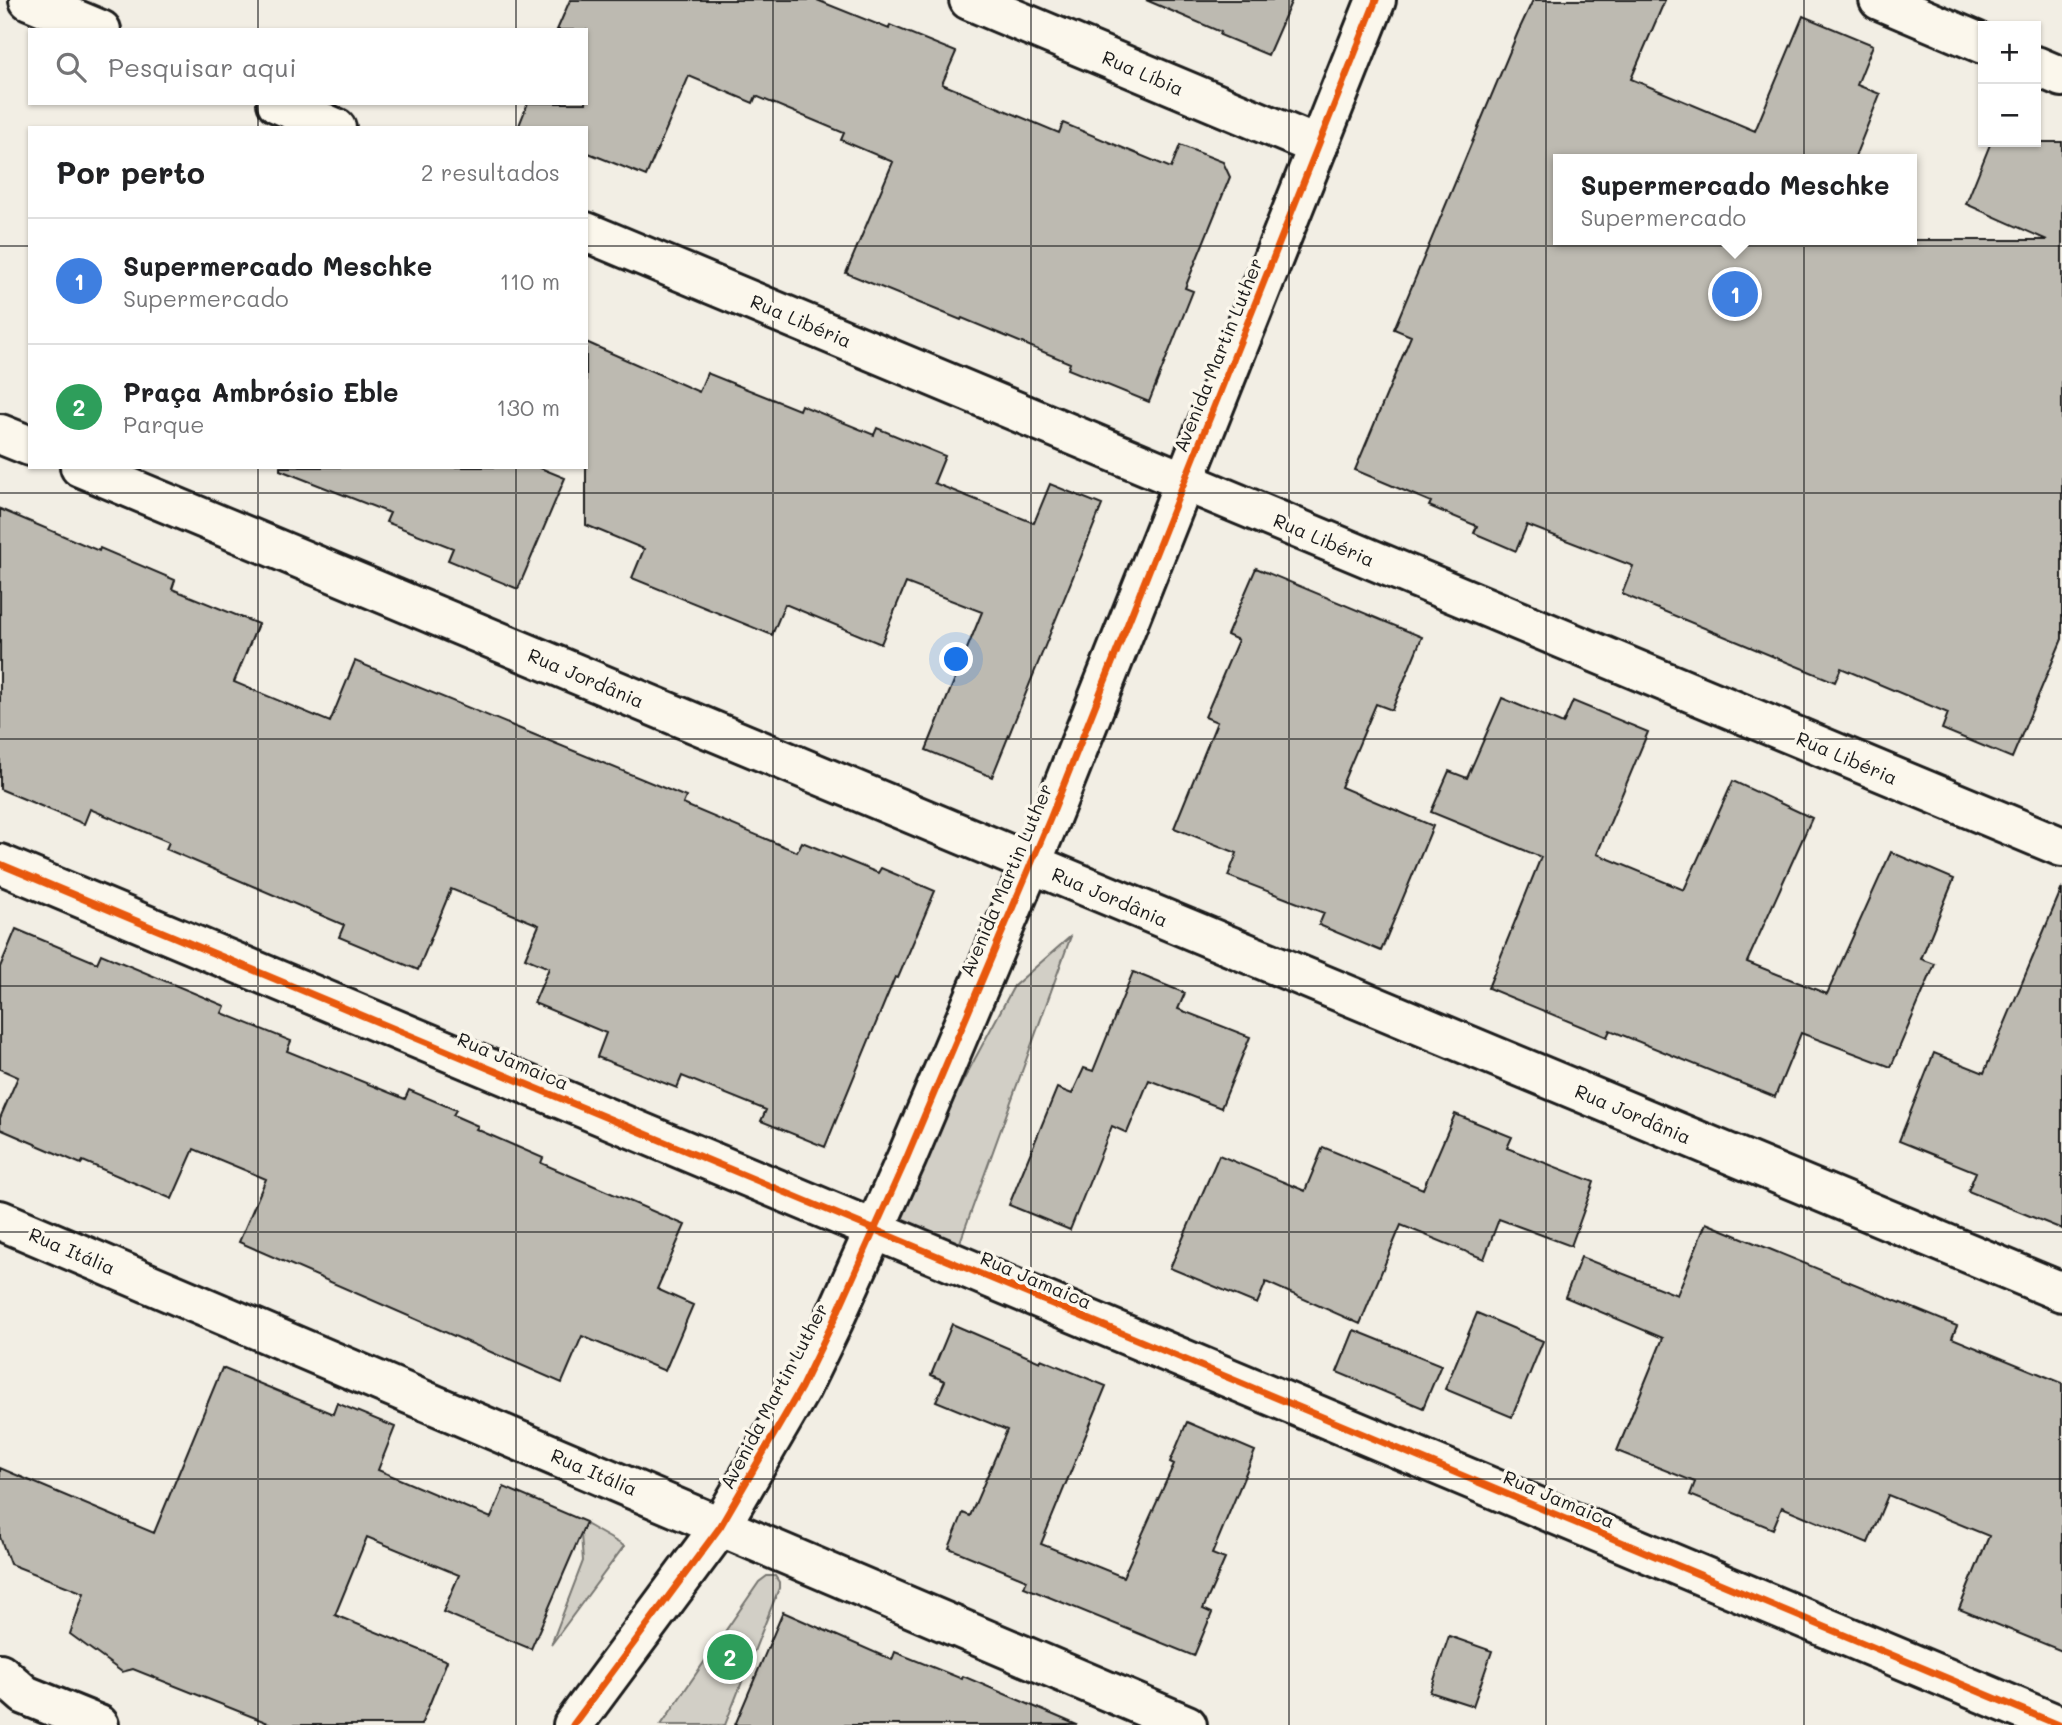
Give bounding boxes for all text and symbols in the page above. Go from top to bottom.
map controls [1978,21,2041,147]
button: + [1978,21,2041,84]
search box [28,28,588,105]
street label: Rua Líbia [1099,44,1188,101]
icon: search [52,48,90,86]
text: Pesquisar aqui [108,50,297,84]
button: − [1978,84,2041,147]
text: Por perto [56,152,205,192]
popup [1553,154,1917,245]
text: 2 resultados [421,157,560,187]
text: Supermercado Meschke [1580,168,1890,202]
text: Supermercado [1580,202,1746,232]
text: Supermercado Meschke [123,249,432,283]
street label: Avenida Martin Luther [1167,254,1268,456]
text: 1 [74,266,84,296]
text: 110 m [500,266,560,296]
pin: 1 [1712,268,1758,320]
text: Supermercado [123,283,289,313]
street label: Rua Libéria [747,288,855,353]
text: Praça Ambrósio Eble [123,375,399,409]
text: 2 [73,392,85,422]
text: 130 m [496,392,560,422]
text: Parque [123,409,205,439]
street label: Rua Libéria [1270,507,1378,572]
street label: Rua Jordânia [524,642,648,713]
your location [939,642,973,676]
street label: Rua Libéria [1793,725,1901,790]
street label: Avenida Martin Luther [954,779,1058,980]
street label: Rua Jordânia [1048,861,1172,932]
street label: Rua Jamaica [454,1026,573,1095]
street label: Rua Jordânia [1571,1078,1695,1149]
street label: Rua Itália [25,1221,119,1280]
street label: Rua Jamaica [977,1245,1096,1314]
street label: Avenida Martin Luther [714,1298,833,1493]
street label: Rua Itália [547,1442,641,1501]
street label: Rua Jamaica [1500,1464,1619,1533]
pin: 2 [707,1631,753,1683]

